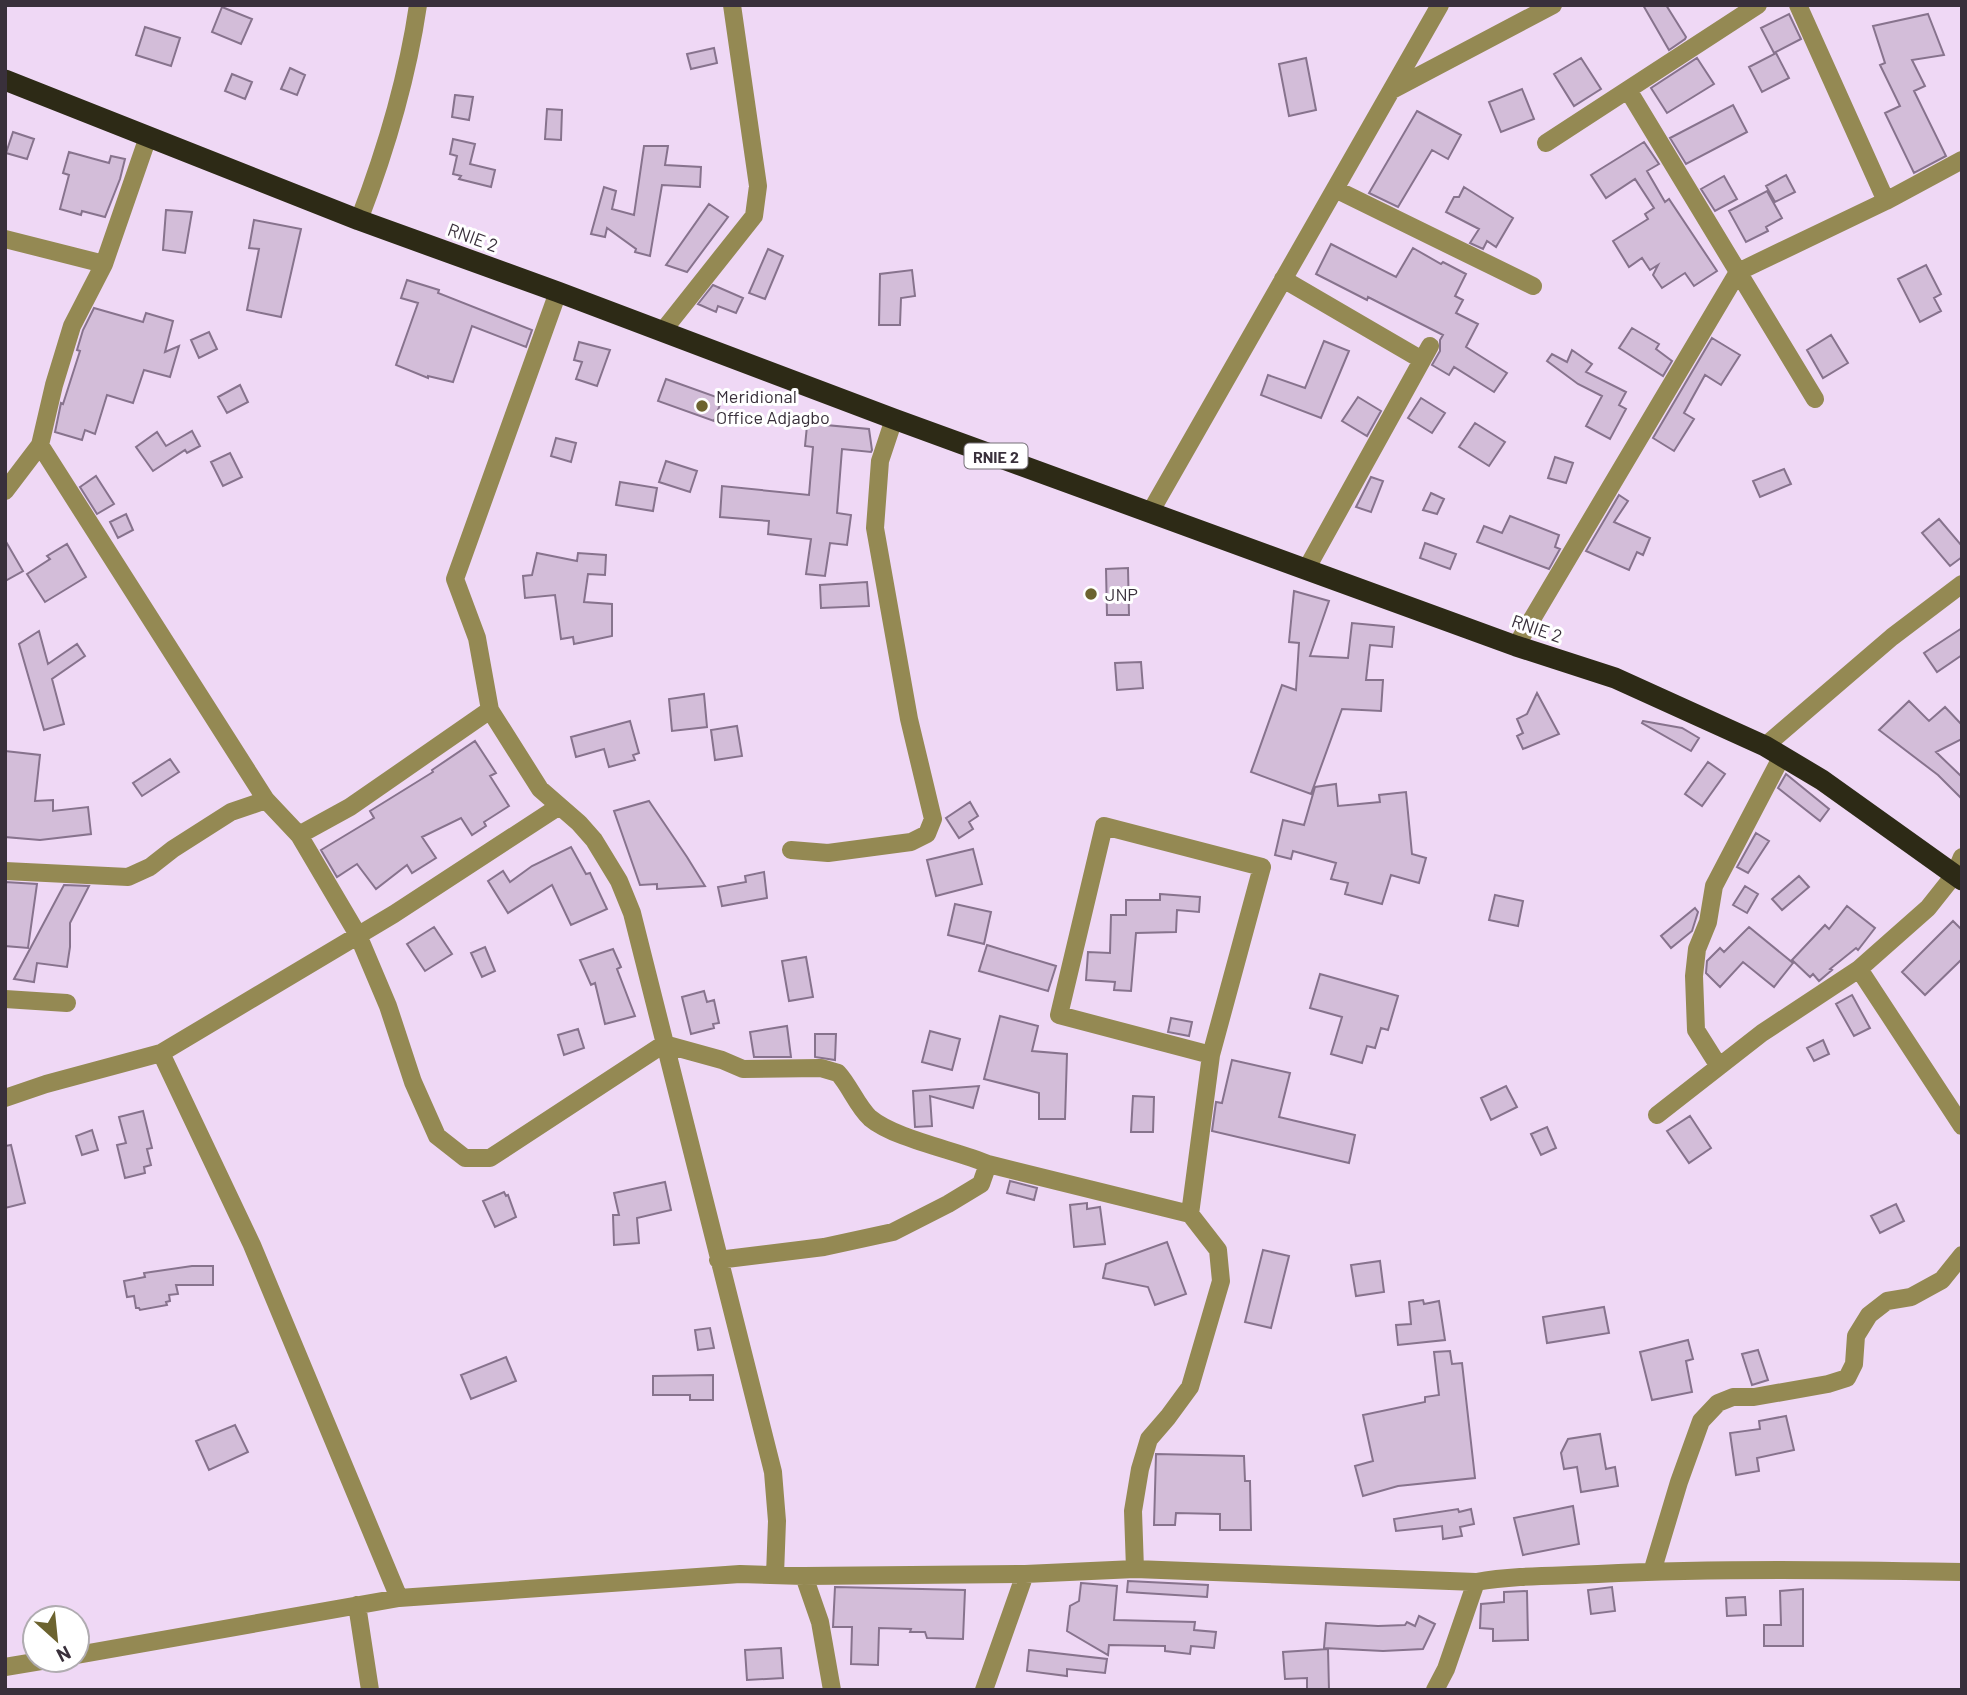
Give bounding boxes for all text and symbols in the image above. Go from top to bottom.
street label: RNIE 2 [445,218,501,256]
place label: Meridional Office Adjagbo [716,385,830,428]
marker: Meridional Office Adjagbo [694,398,710,414]
road number: RNIE 2 [964,444,1028,468]
place label: JNP [1105,583,1138,605]
marker: JNP [1083,586,1099,602]
street label: RNIE 2 [1509,609,1565,647]
north arrow [21,1604,91,1674]
text: N [53,1641,75,1668]

